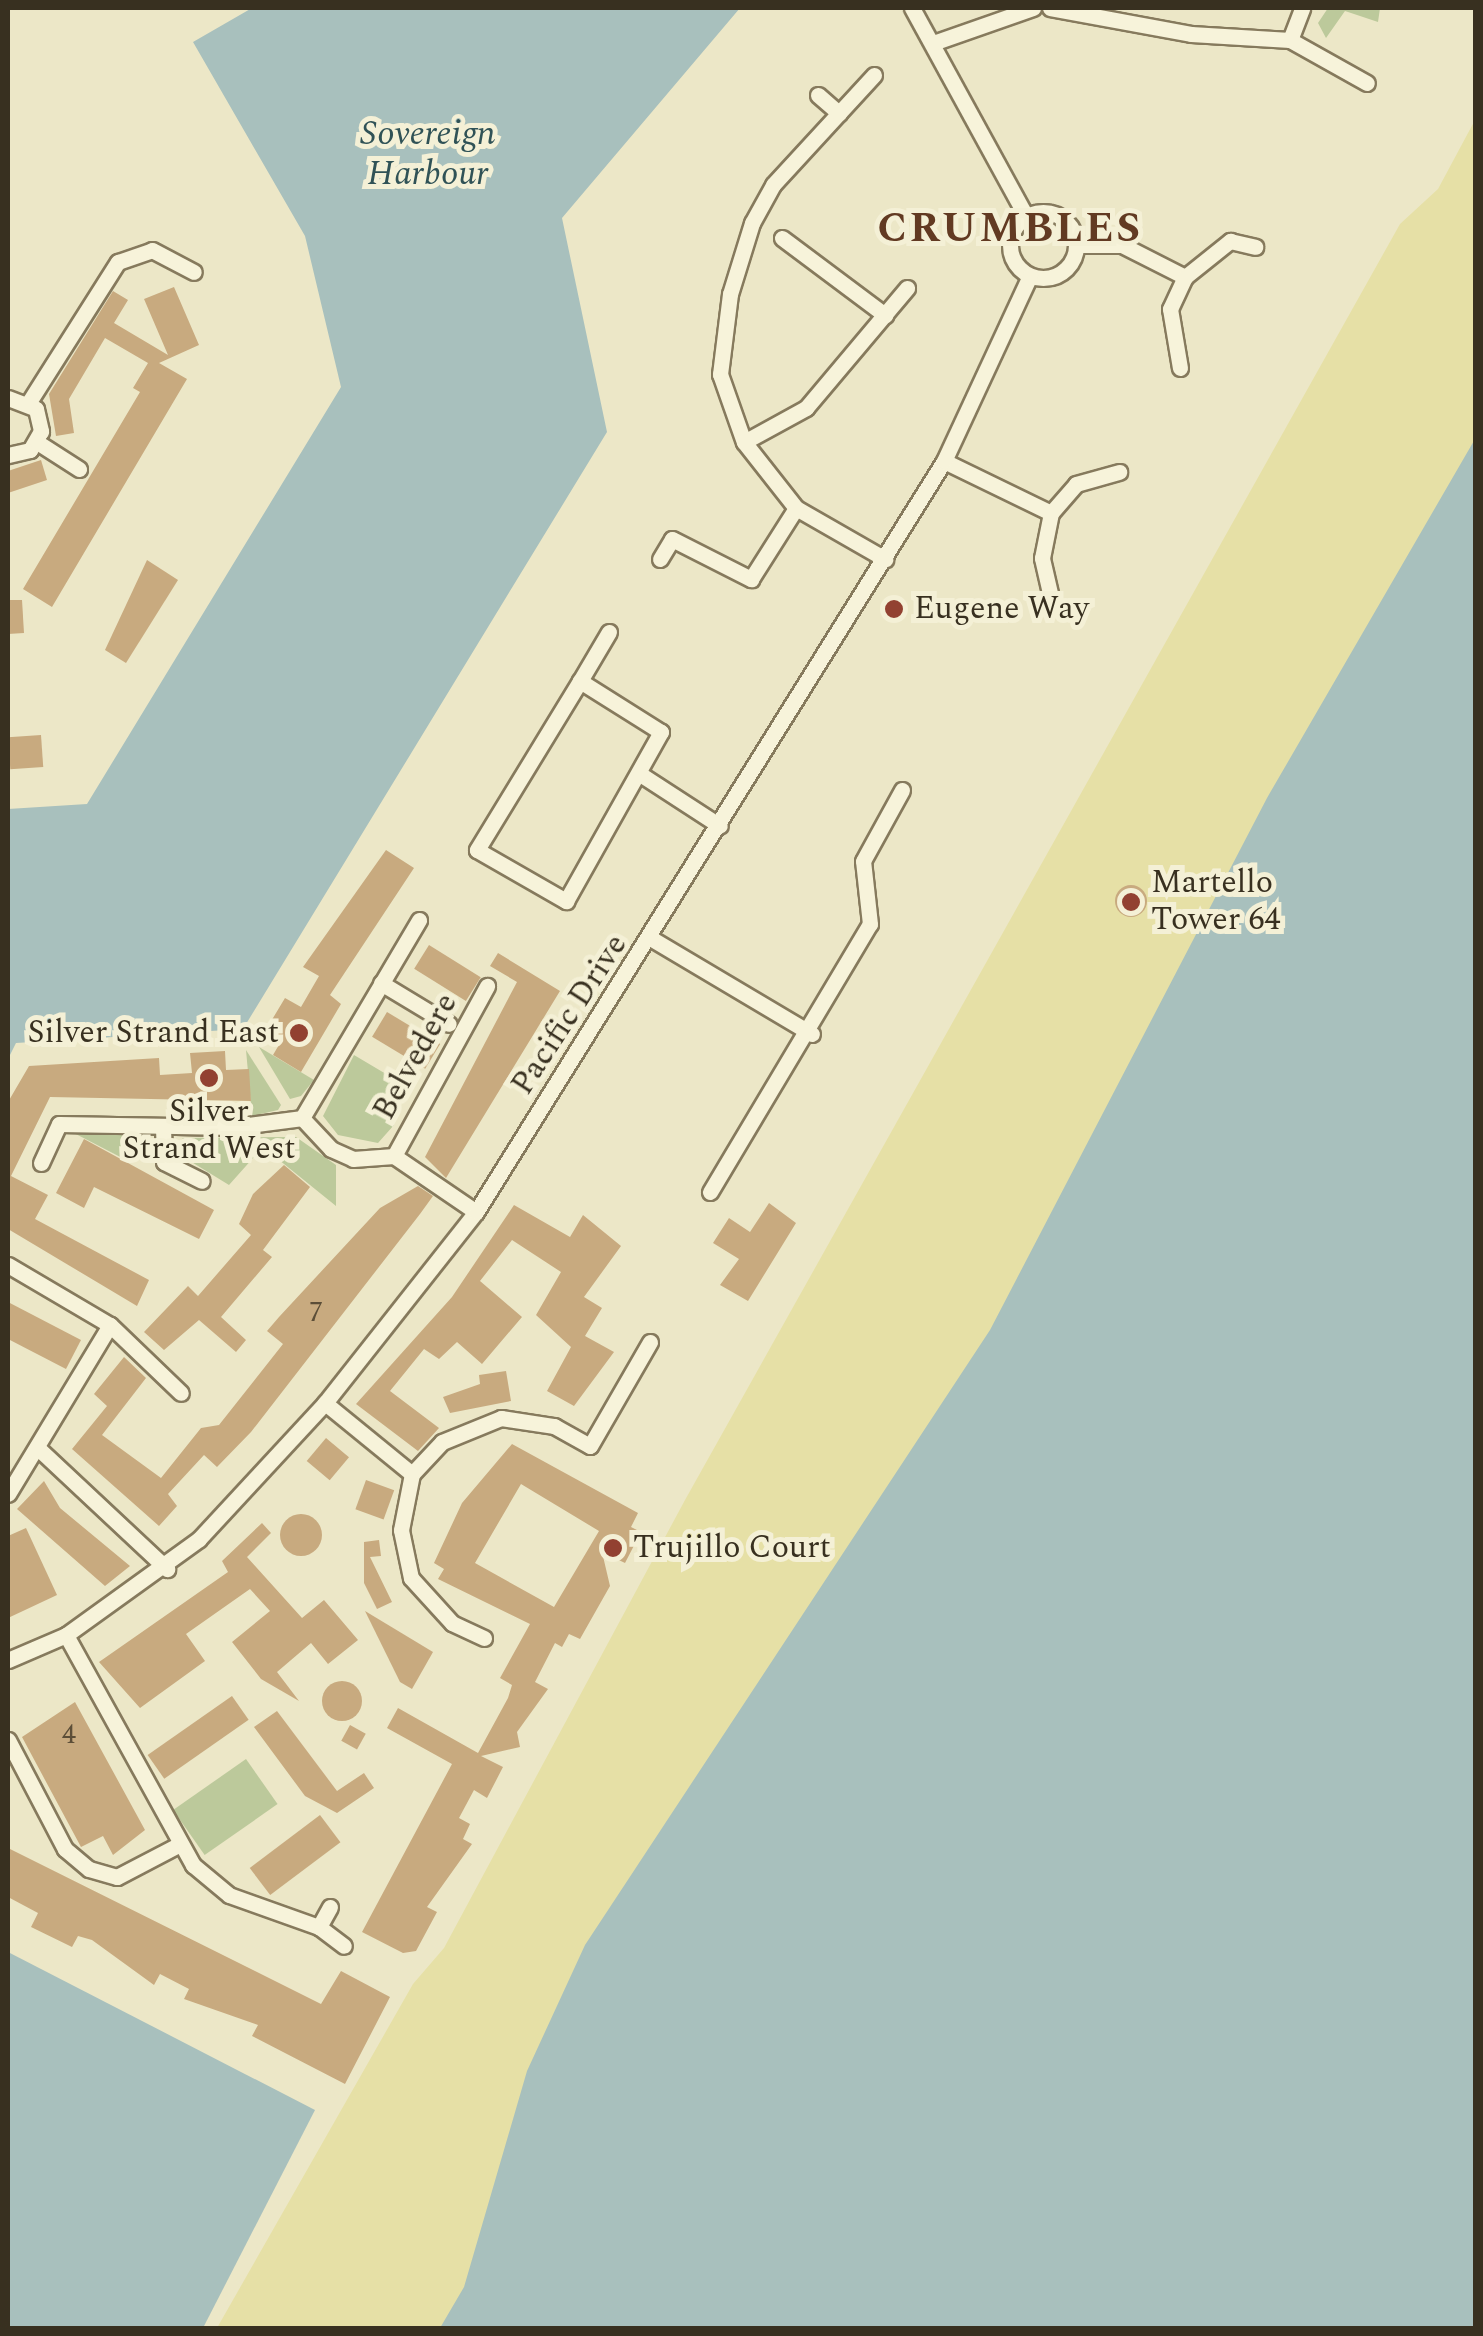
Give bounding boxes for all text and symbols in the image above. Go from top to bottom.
water label: Sovereign Harbour [360,113,496,195]
district label: CRUMBLES [877,204,1143,254]
place label: Eugene Way [914,590,1089,628]
marker: Eugene Way [883,598,905,620]
place label: Martello Tower 64 [1151,865,1281,940]
marker: Martello Tower 64 [1120,891,1142,913]
street label: Pacific Drive [504,928,636,1102]
street label: Belvedere [366,987,466,1127]
place label: Silver Strand East [28,1014,279,1052]
marker: Silver Strand East [288,1022,310,1044]
marker: Silver Strand West [198,1067,220,1089]
place label: Silver Strand West [122,1094,296,1169]
house number: 7 [309,1296,323,1330]
place label: Trujillo Court [633,1529,831,1567]
marker: Trujillo Court [602,1537,624,1559]
house number: 4 [62,1718,76,1752]

